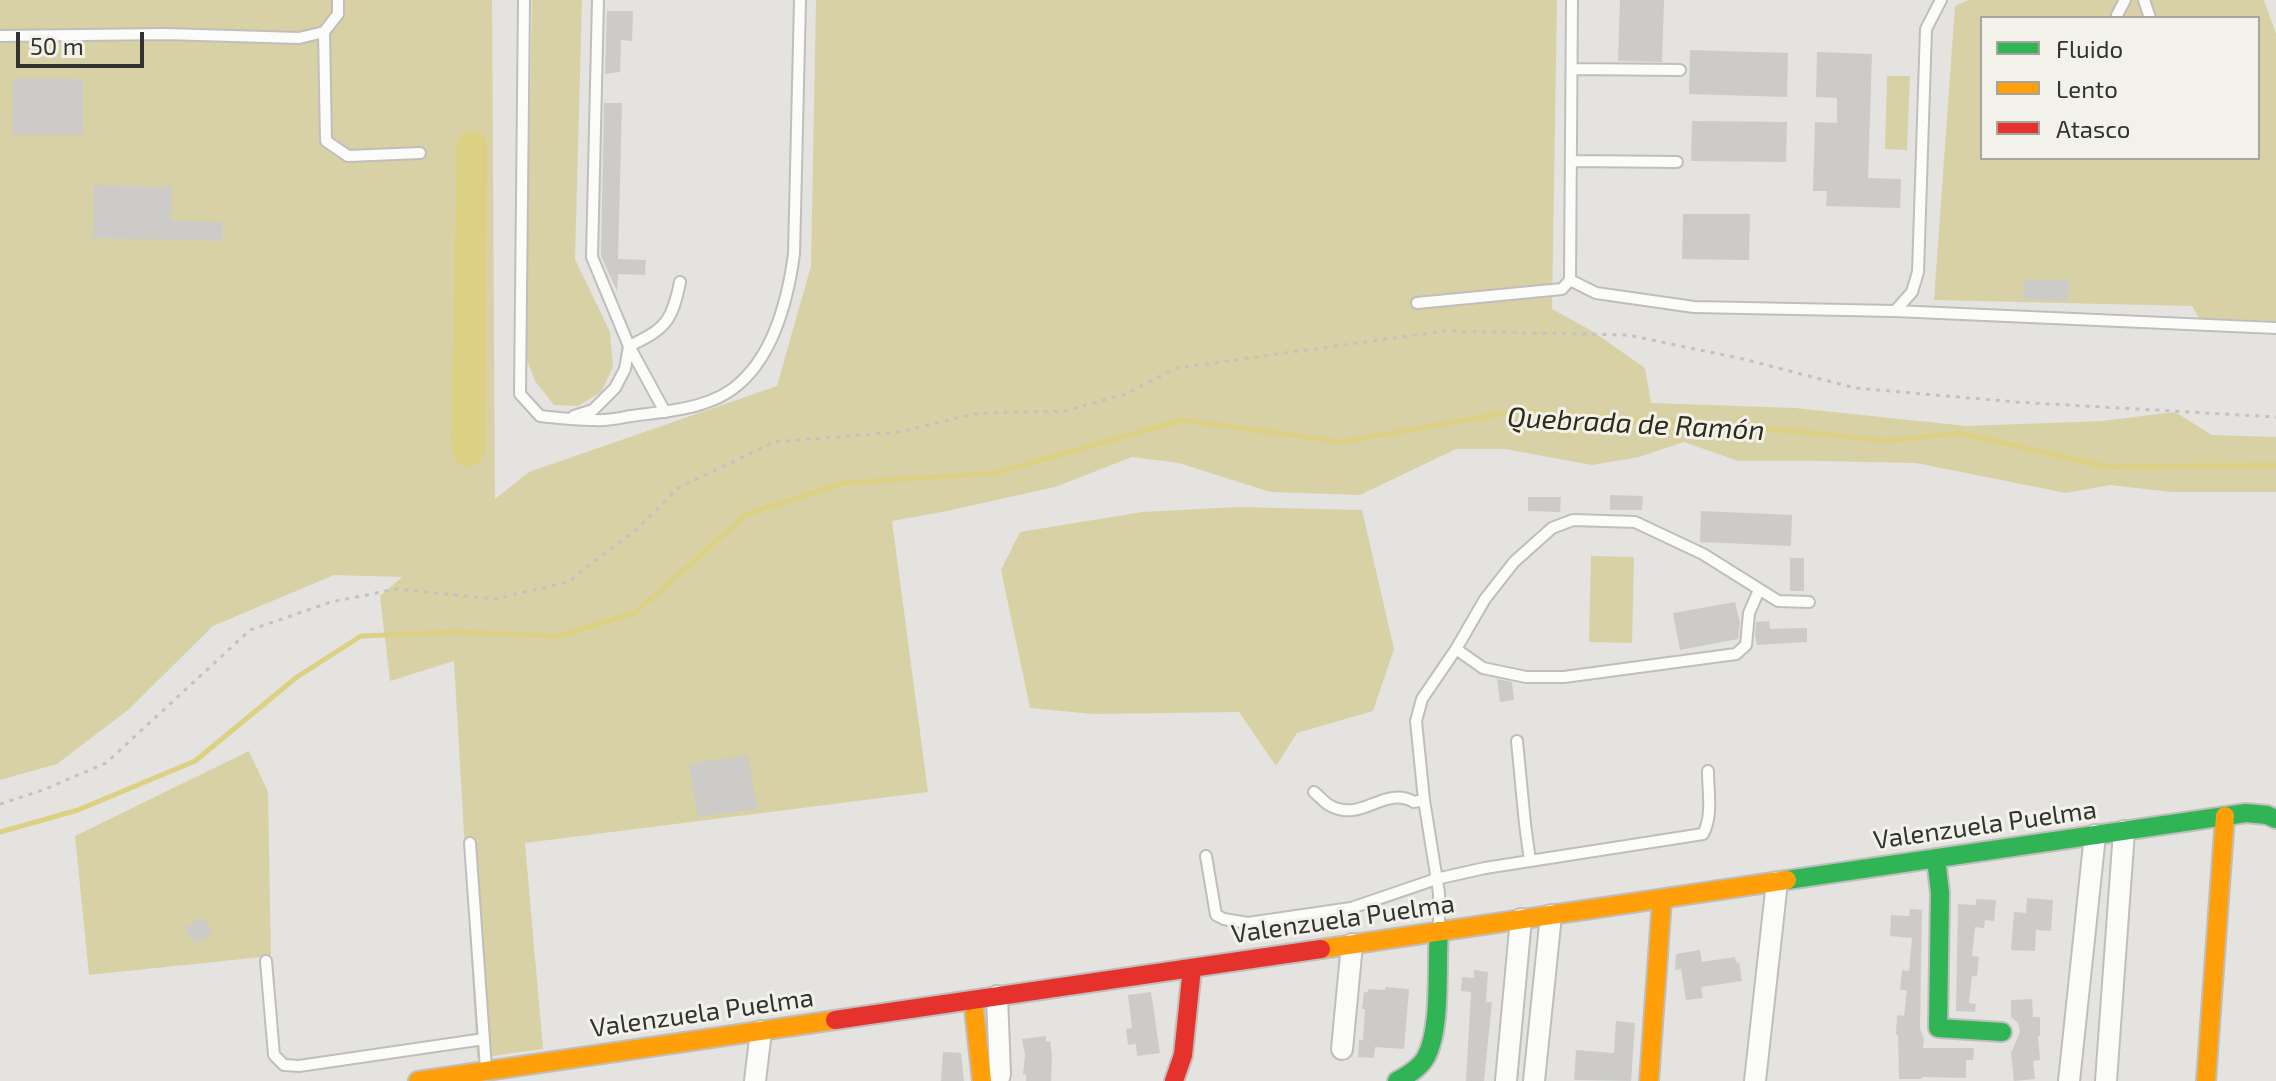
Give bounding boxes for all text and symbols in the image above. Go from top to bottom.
scale bar [20,16,148,66]
legend [1980,16,2260,160]
text: 50 m [30,31,84,60]
text: Fluido [2056,34,2123,63]
text: Lento [2056,74,2118,103]
text: Atasco [2056,114,2130,143]
water label: Quebrada de Ramón [1506,400,1766,448]
street label: Valenzuela Puelma [1871,794,2099,856]
street label: Valenzuela Puelma [1229,888,1457,950]
street label: Valenzuela Puelma [588,982,816,1044]

